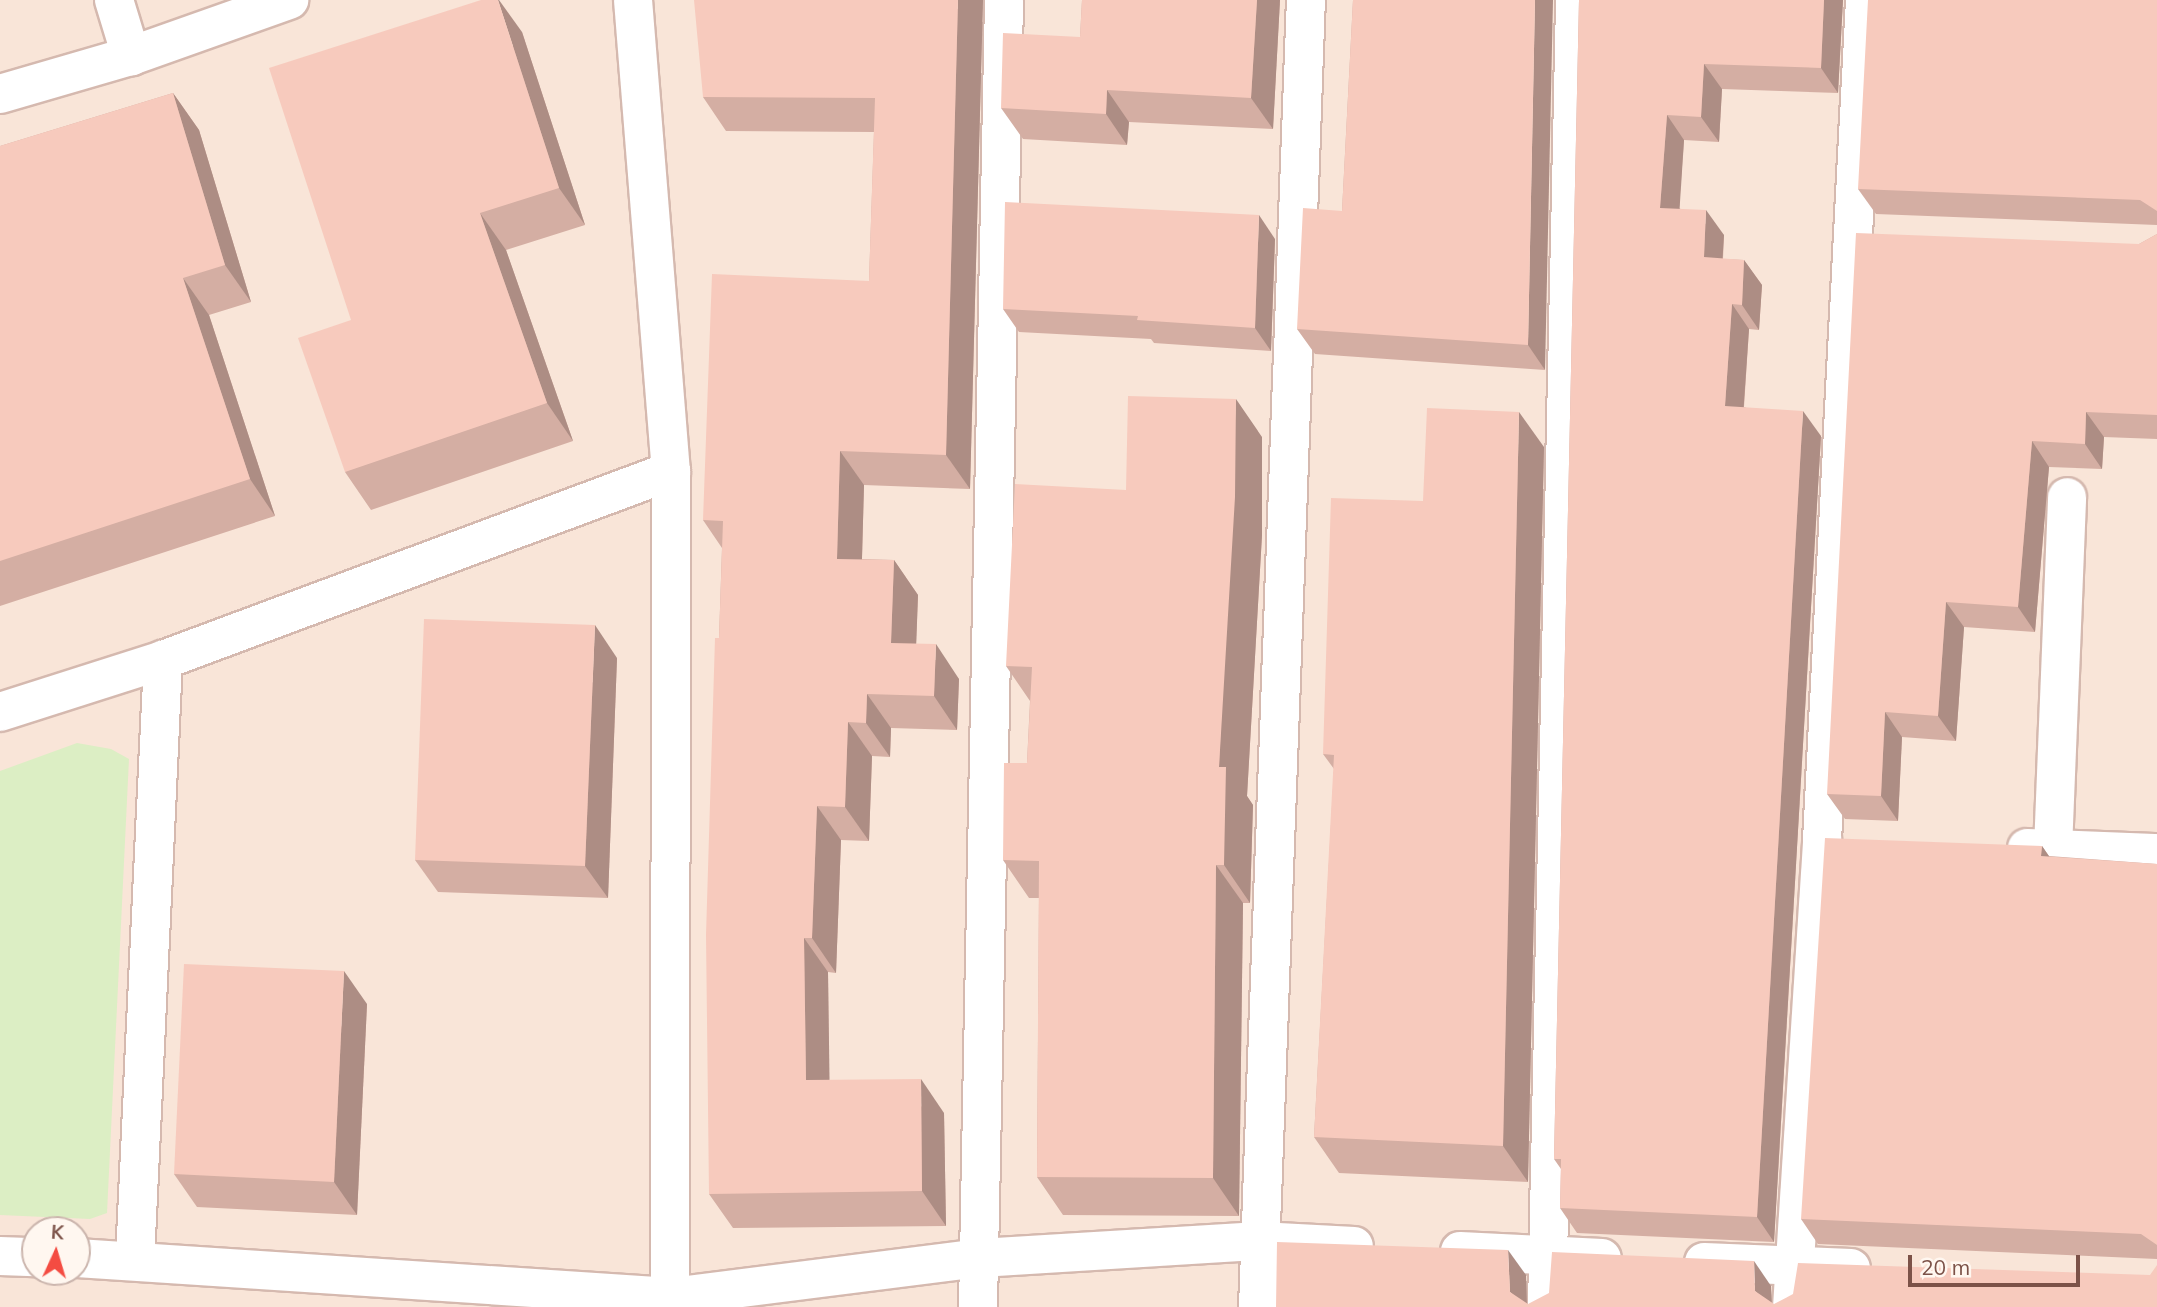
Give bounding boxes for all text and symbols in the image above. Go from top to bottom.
north arrow [21,1216,91,1286]
text: K [50,1220,64,1244]
scale bar [1912,1240,2084,1284]
text: 20 m [1921,1254,1970,1280]

